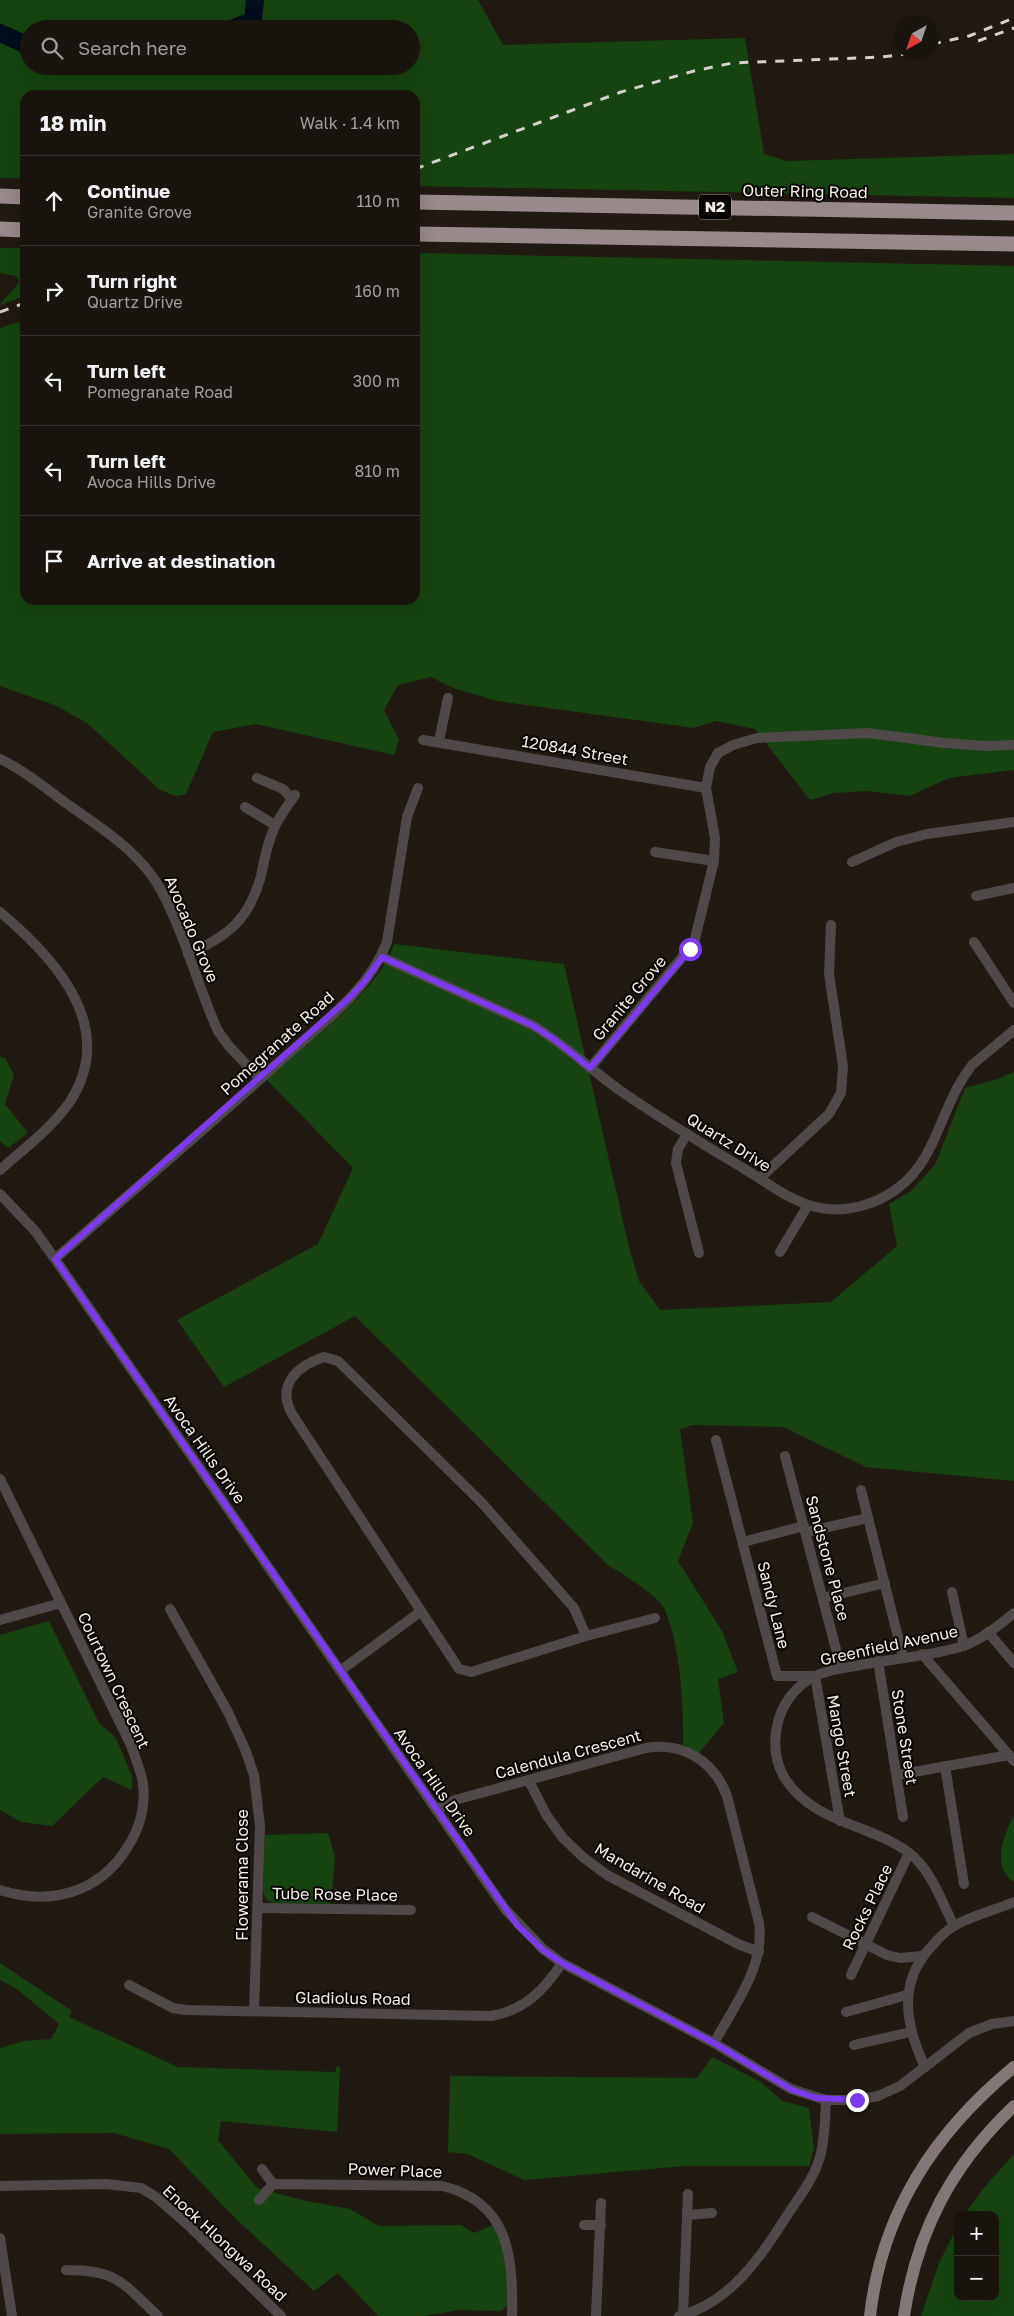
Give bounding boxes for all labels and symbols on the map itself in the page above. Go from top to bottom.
north arrow [894,15,939,60]
street label: Outer Ring Road [742,180,868,202]
road number: N2 [699,194,731,220]
street label: 120844 Street [520,731,630,769]
street label: Avocado Grove [161,873,223,985]
route start [679,938,702,961]
street label: Granite Grove [588,951,670,1045]
street label: Pomegranate Road [216,987,338,1099]
street label: Quartz Drive [683,1108,775,1176]
street label: Avoca Hills Drive [160,1391,250,1507]
street label: Sandstone Place [802,1493,854,1623]
street label: Sandy Lane [753,1559,795,1651]
street label: Courtown Crescent [74,1609,154,1751]
street label: Greenfield Avenue [818,1621,960,1669]
street label: Stone Street [888,1688,922,1786]
street label: Mango Street [823,1693,861,1799]
street label: Avoca Hills Drive [390,1724,480,1840]
street label: Calendula Crescent [493,1725,643,1783]
street label: Flowerama Close [232,1809,252,1941]
street label: Mandarine Road [591,1838,709,1918]
street label: Rocks Place [838,1861,896,1953]
street label: Tube Rose Place [272,1883,398,1905]
street label: Gladiolus Road [295,1987,411,2009]
route end [846,2089,869,2112]
street label: Power Place [347,2158,443,2182]
street label: Enock Hlongwa Road [159,2180,291,2306]

